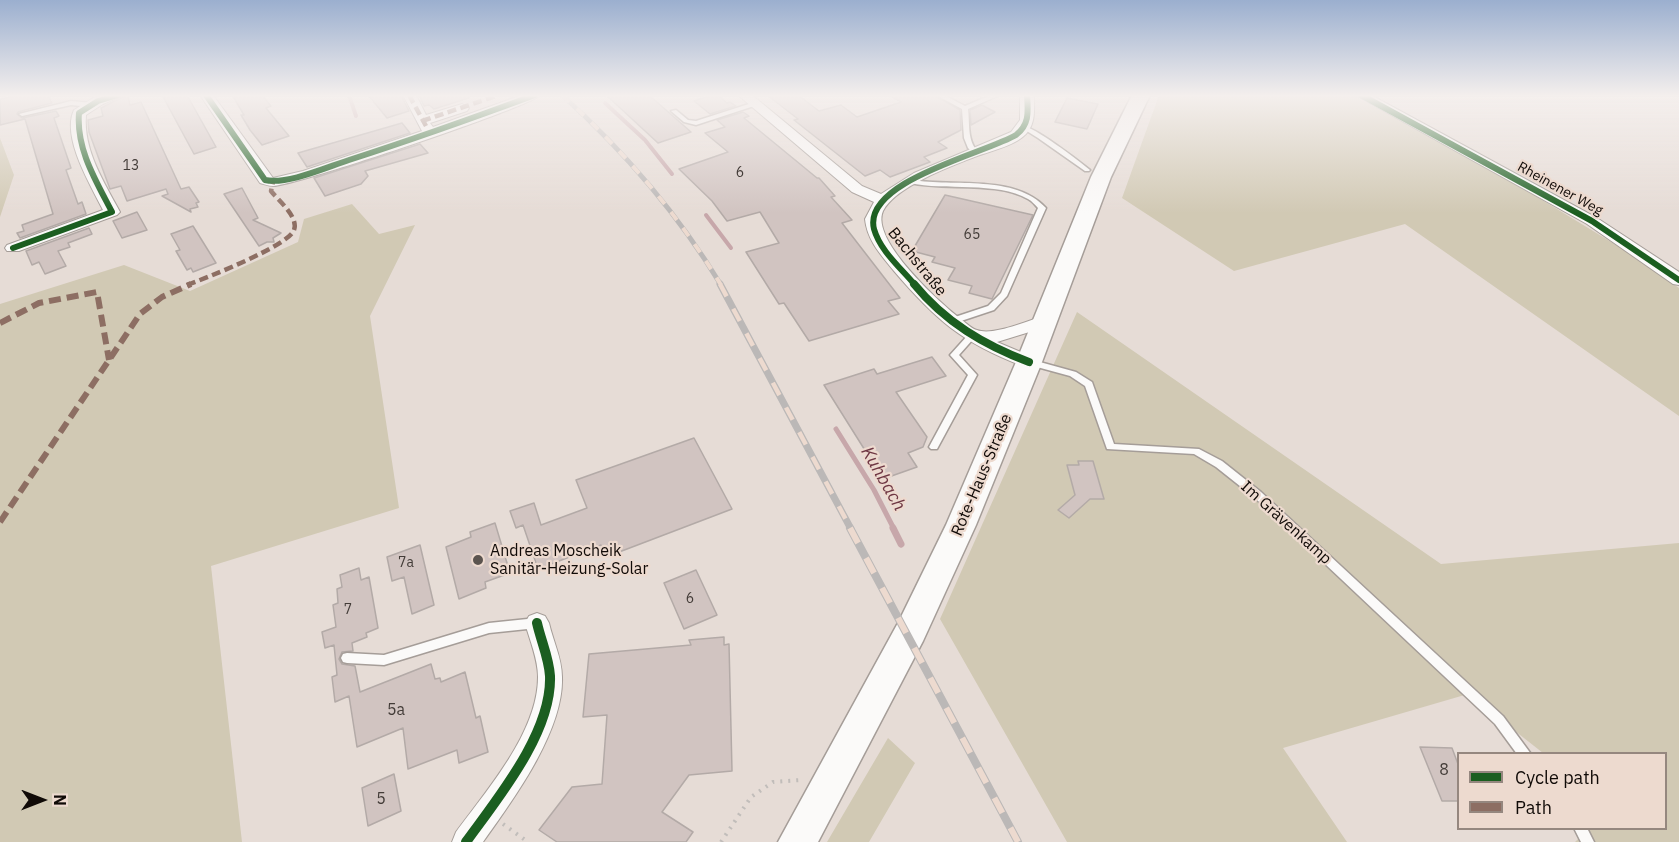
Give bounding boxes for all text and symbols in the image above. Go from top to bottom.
house number: 13 [123,158,139,174]
street label: Rheinener Weg [1514,159,1606,219]
house number: 6 [736,165,744,181]
street label: Bachstraße [883,224,951,300]
house number: 65 [964,227,980,243]
street label: Rote-Haus-Straße [948,411,1016,539]
water label: Kuhbach [856,443,910,515]
street label: Im Grävenkamp [1237,477,1335,569]
place label: Andreas Moscheik Sanitär-Heizung-Solar [490,541,648,579]
marker: Andreas Moscheik Sanitär-Heizung-Solar [471,553,485,567]
house number: 7a [398,555,414,571]
house number: 6 [686,591,694,607]
house number: 7 [344,602,352,618]
house number: 5a [387,700,405,720]
legend [1457,752,1667,830]
house number: 8 [1439,760,1449,780]
text: Cycle path [1515,766,1600,789]
north arrow [12,770,72,830]
house number: 5 [376,789,386,809]
text: N [50,794,70,806]
text: Path [1515,796,1552,819]

